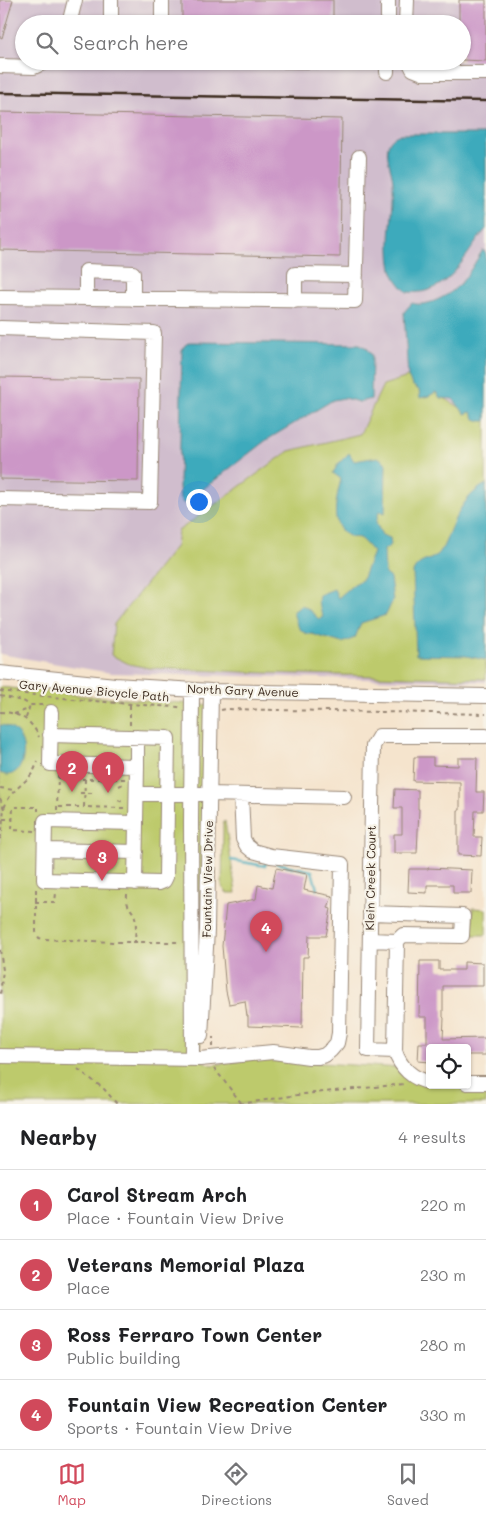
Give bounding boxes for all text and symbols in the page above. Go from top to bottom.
search box [15,15,471,70]
icon: search [33,29,61,57]
text: Search here [73,30,189,55]
your location [186,489,212,515]
street label: Gary Avenue Bicycle Path [18,675,170,705]
street label: North Gary Avenue [187,680,299,700]
pin: 2 [56,751,88,792]
pin: 1 [92,752,124,793]
street label: Fountain View Drive [198,820,216,938]
street label: Klein Creek Court [361,825,379,931]
pin: 3 [86,840,118,881]
pin: 4 [250,911,282,952]
map controls [426,1044,471,1089]
button: locate [426,1044,471,1089]
text: Nearby [20,1123,97,1150]
text: 4 results [398,1126,466,1147]
text: Carol Stream Arch [67,1182,247,1207]
text: 1 [32,1194,40,1215]
text: 220 m [420,1194,466,1215]
text: Place · Fountain View Drive [67,1207,284,1228]
text: Veterans Memorial Plaza [67,1252,305,1277]
text: 2 [32,1264,40,1285]
text: 230 m [420,1264,466,1285]
text: Place [67,1277,110,1298]
text: Ross Ferraro Town Center [67,1322,322,1347]
text: 3 [31,1334,41,1355]
text: 280 m [420,1334,466,1355]
text: Public building [67,1347,180,1368]
text: Fountain View Recreation Center [67,1392,387,1417]
text: 4 [31,1404,41,1425]
text: 330 m [420,1404,466,1425]
text: Sports · Fountain View Drive [67,1417,292,1438]
tab: Map [57,1460,86,1509]
tab: Directions [201,1460,272,1509]
tab: Saved [387,1460,429,1509]

